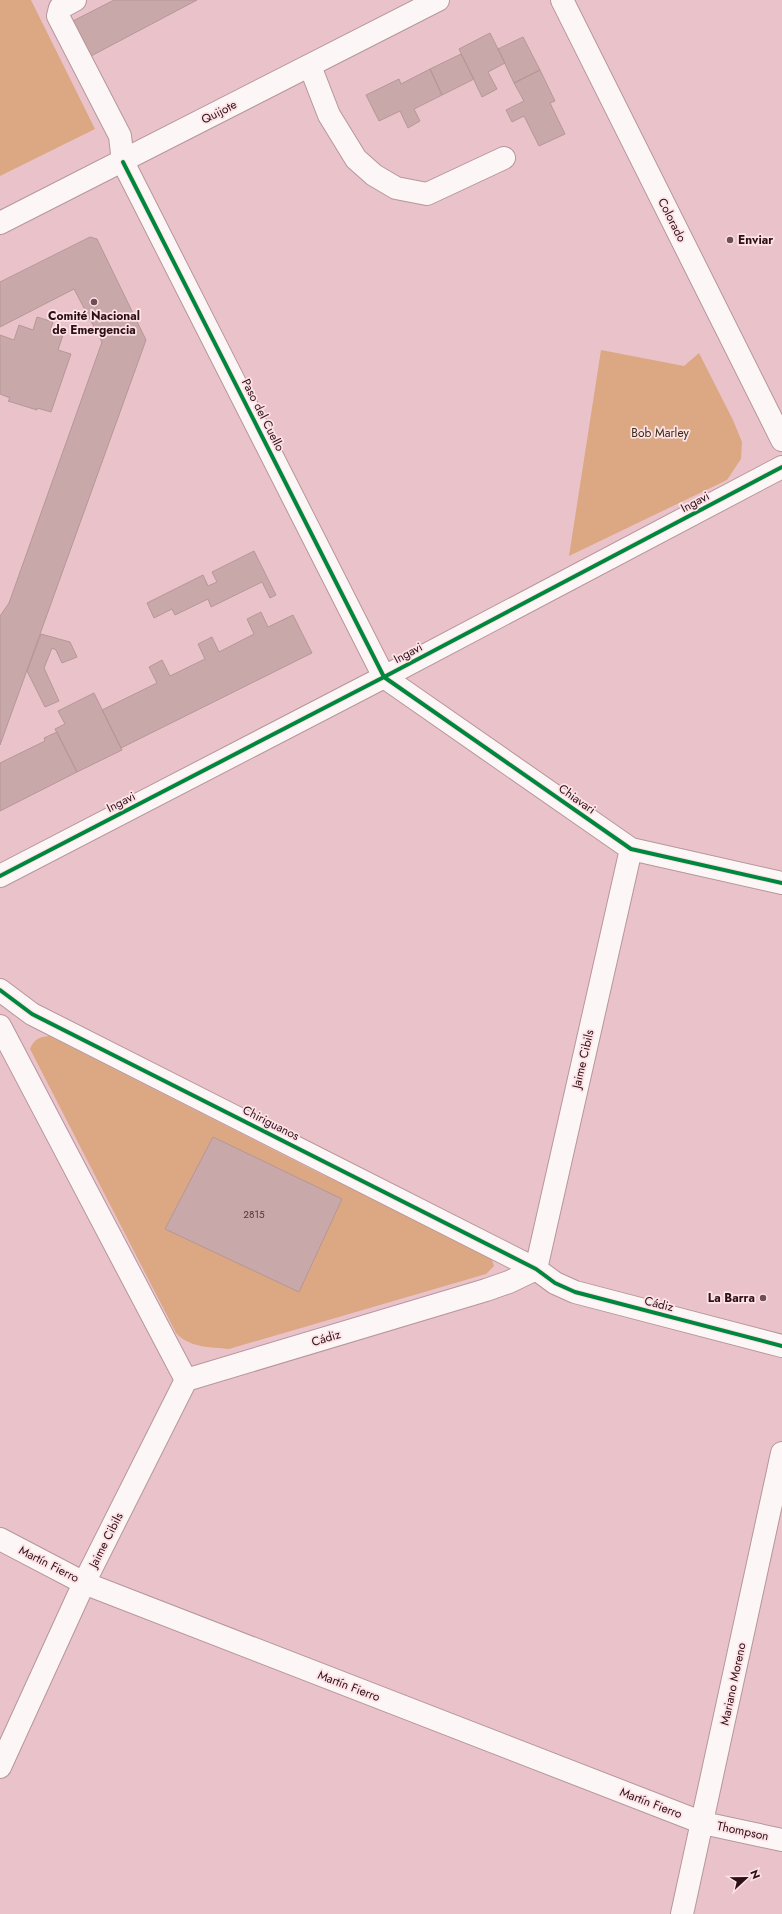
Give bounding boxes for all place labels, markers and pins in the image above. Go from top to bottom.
place label: Enviar [738,231,773,249]
marker: Enviar [725,235,735,245]
marker: Comité Nacional de Emergencia [89,297,99,307]
place label: Comité Nacional de Emergencia [48,307,140,339]
place label: La Barra [708,1289,755,1307]
marker: La Barra [758,1293,768,1303]

